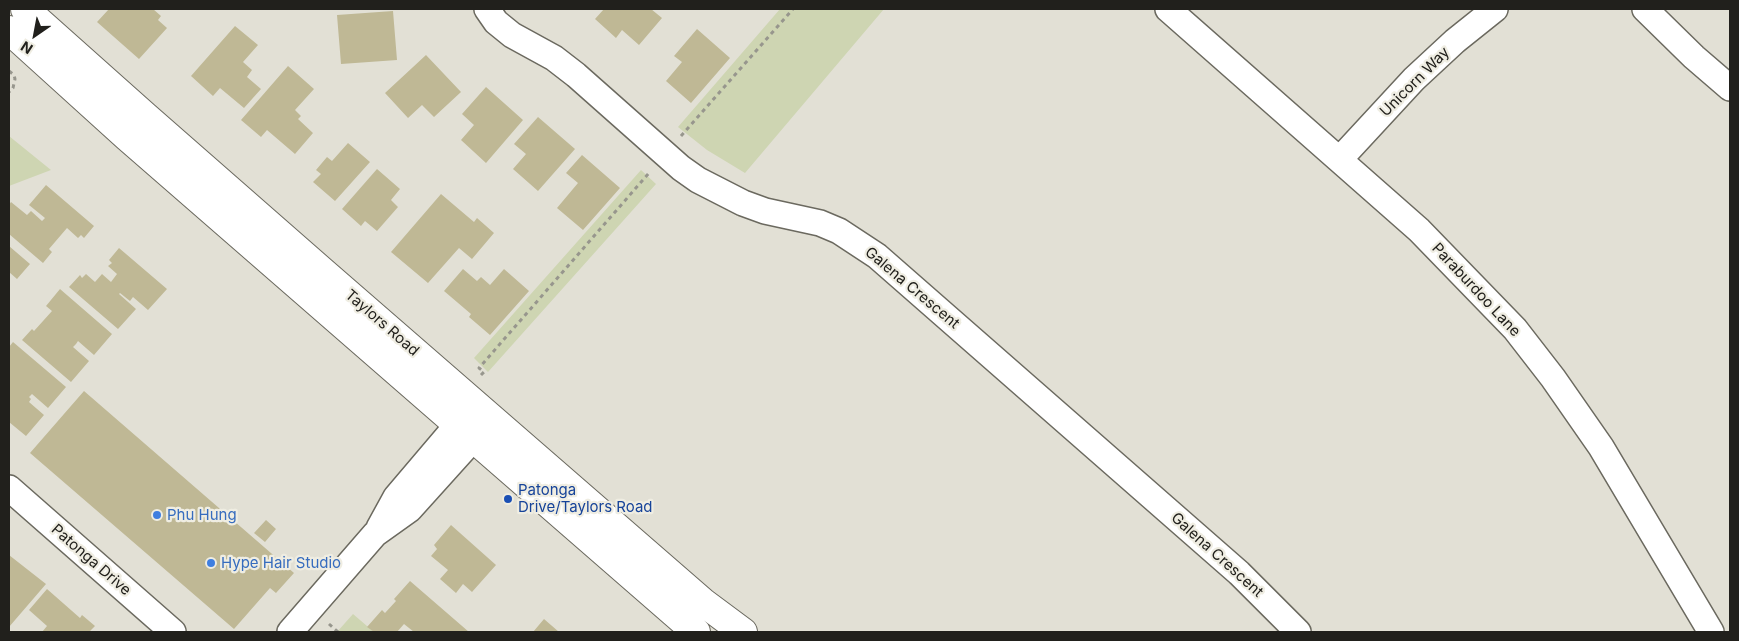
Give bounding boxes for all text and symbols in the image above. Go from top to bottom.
north arrow [10,10,60,60]
text: N [17,38,36,58]
street label: Unicorn Way [1377,44,1453,120]
street label: Paraburdoo Lane [1428,239,1524,341]
street label: Galena Crescent [861,243,963,333]
street label: Taylors Road [341,286,423,360]
place label: Patonga Drive/Taylors Road [518,481,653,516]
marker: Patonga Drive/Taylors Road [502,493,514,505]
place label: Phu Hung [167,506,237,524]
marker: Phu Hung [151,509,163,521]
street label: Galena Crescent [1167,509,1267,601]
street label: Patonga Drive [47,521,135,599]
place label: Hype Hair Studio [221,554,341,572]
marker: Hype Hair Studio [205,557,217,569]

